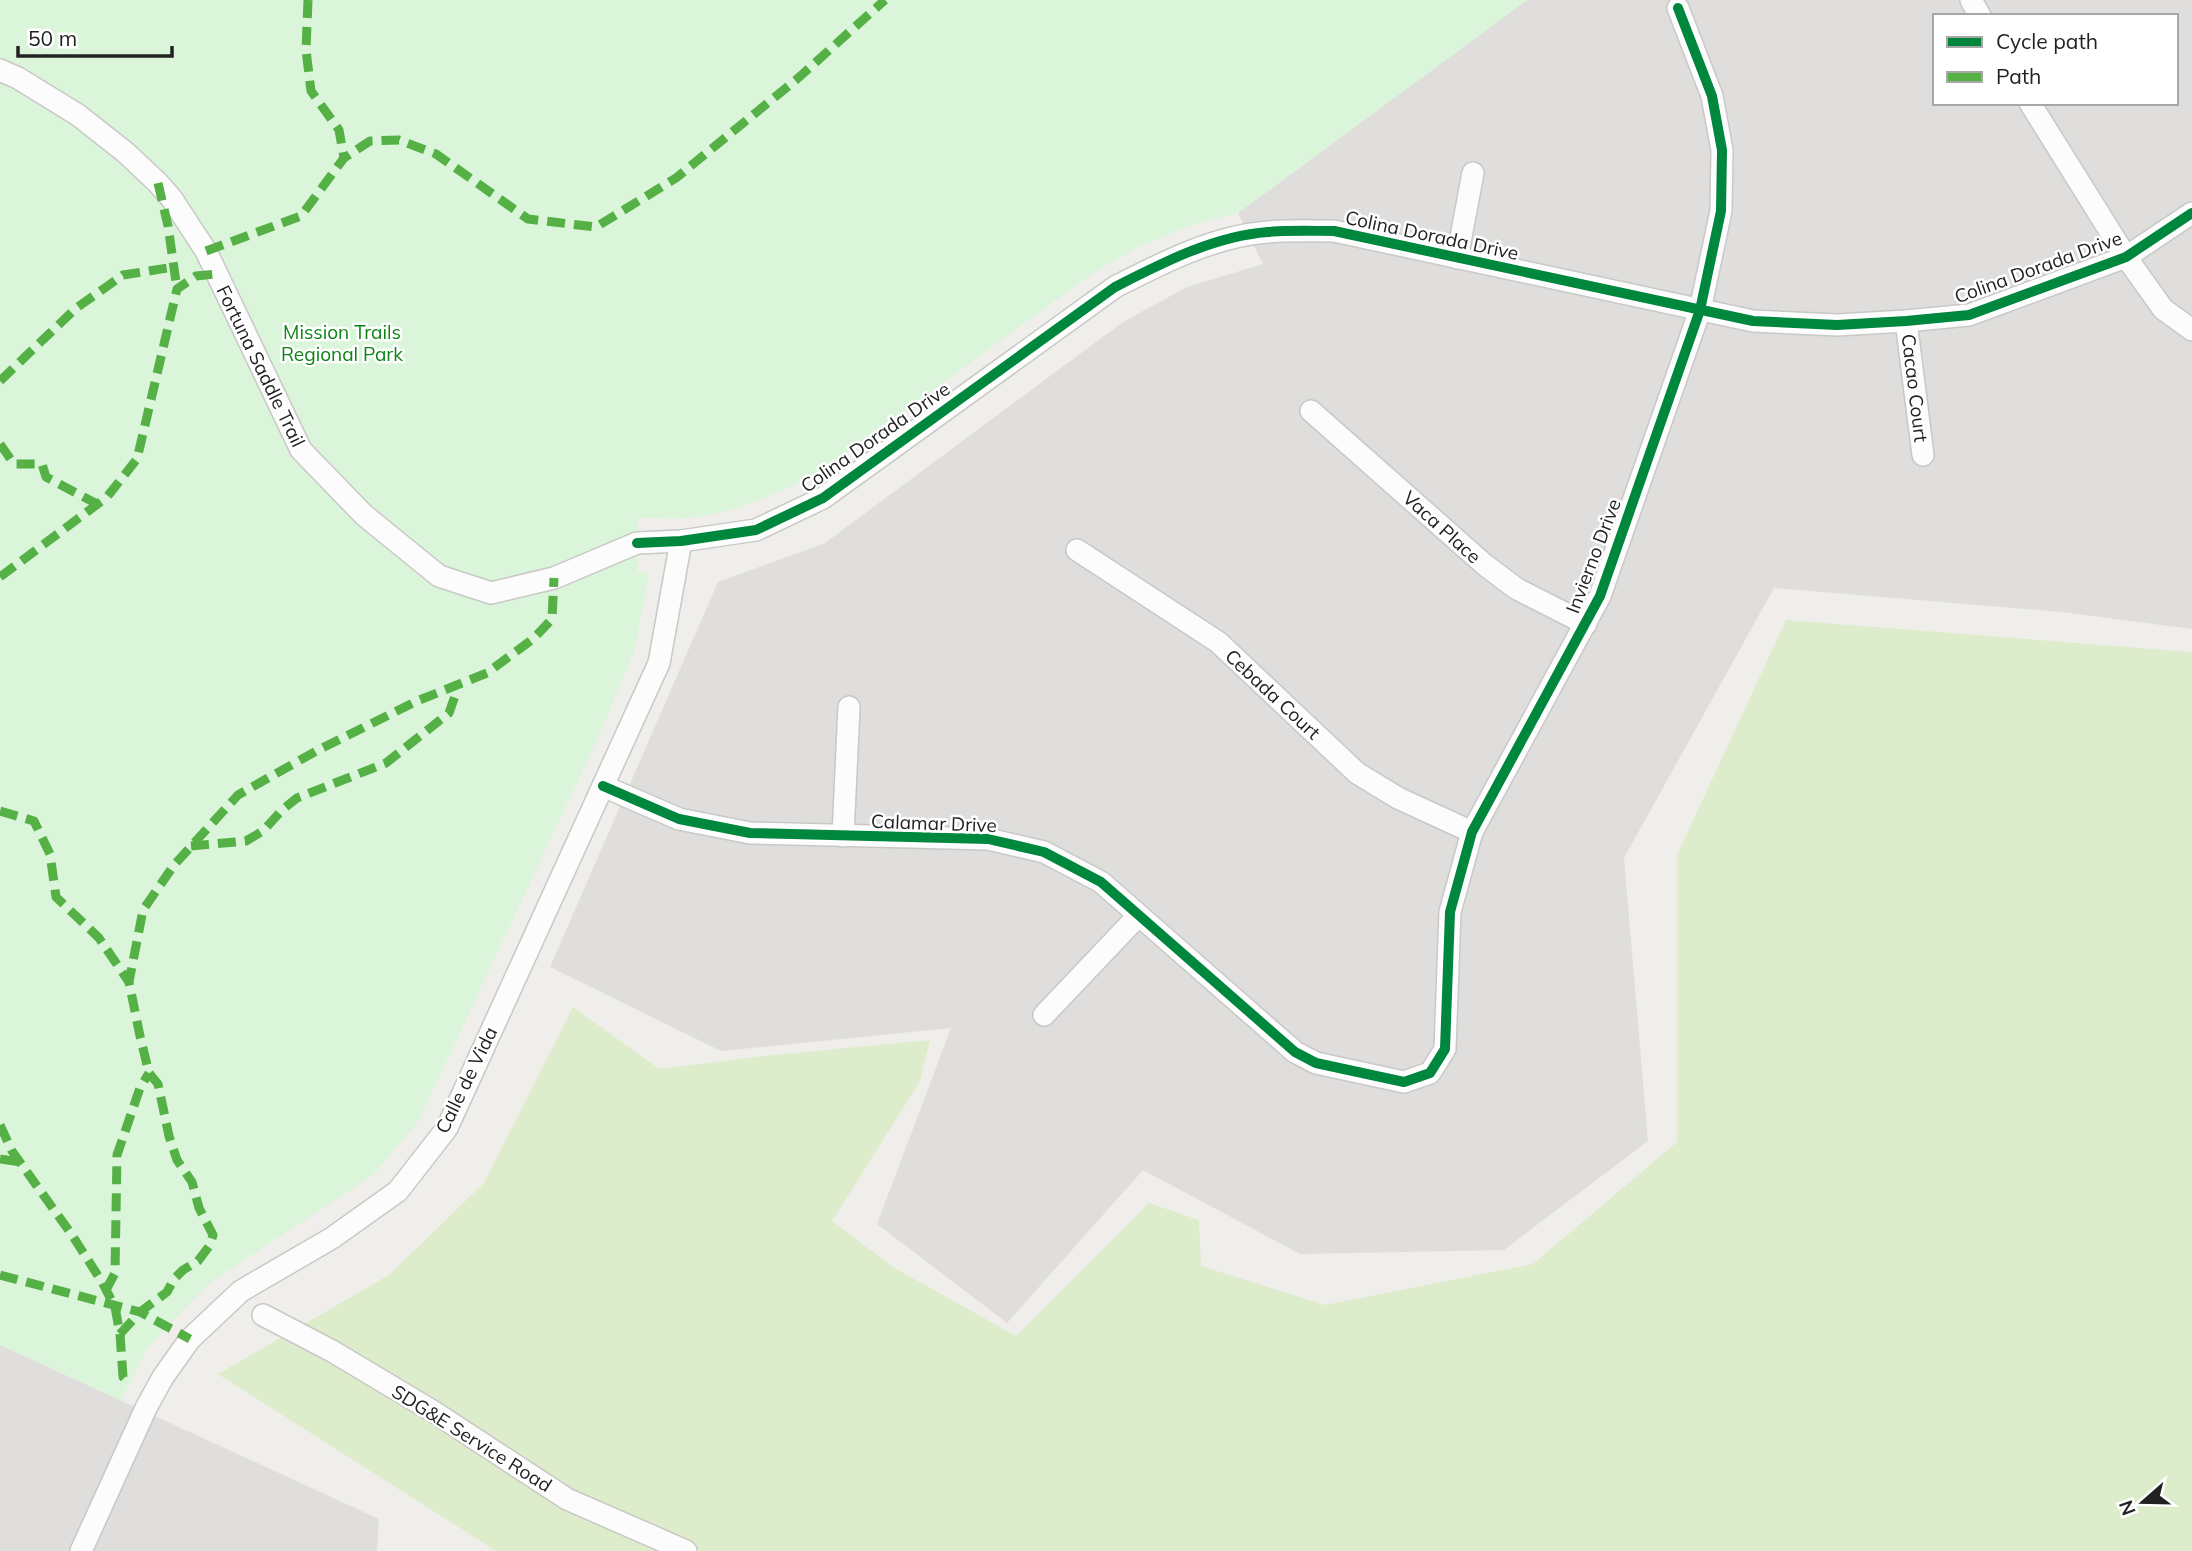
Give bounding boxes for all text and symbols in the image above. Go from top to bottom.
scale bar [18,14,172,58]
legend [1933,14,2178,105]
text: 50 m [28,25,77,51]
text: Cycle path [1996,28,2098,54]
text: Path [1996,63,2041,89]
street label: Colina Dorada Drive [1343,205,1521,265]
street label: Colina Dorada Drive [1951,226,2125,308]
street label: Fortuna Saddle Trail [211,281,311,451]
park label: Mission Trails Regional Park [281,320,403,366]
street label: Cacao Court [1896,333,1934,444]
street label: Colina Dorada Drive [796,377,954,497]
street label: Vaca Place [1398,486,1486,568]
street label: Invierno Drive [1560,495,1626,617]
street label: Cebada Court [1220,644,1326,744]
street label: Calamar Drive [871,809,997,837]
street label: Calle de Vida [430,1023,502,1137]
street label: SDG&E Service Road [388,1379,556,1497]
north arrow [2108,1467,2178,1537]
text: N [2113,1497,2141,1519]

